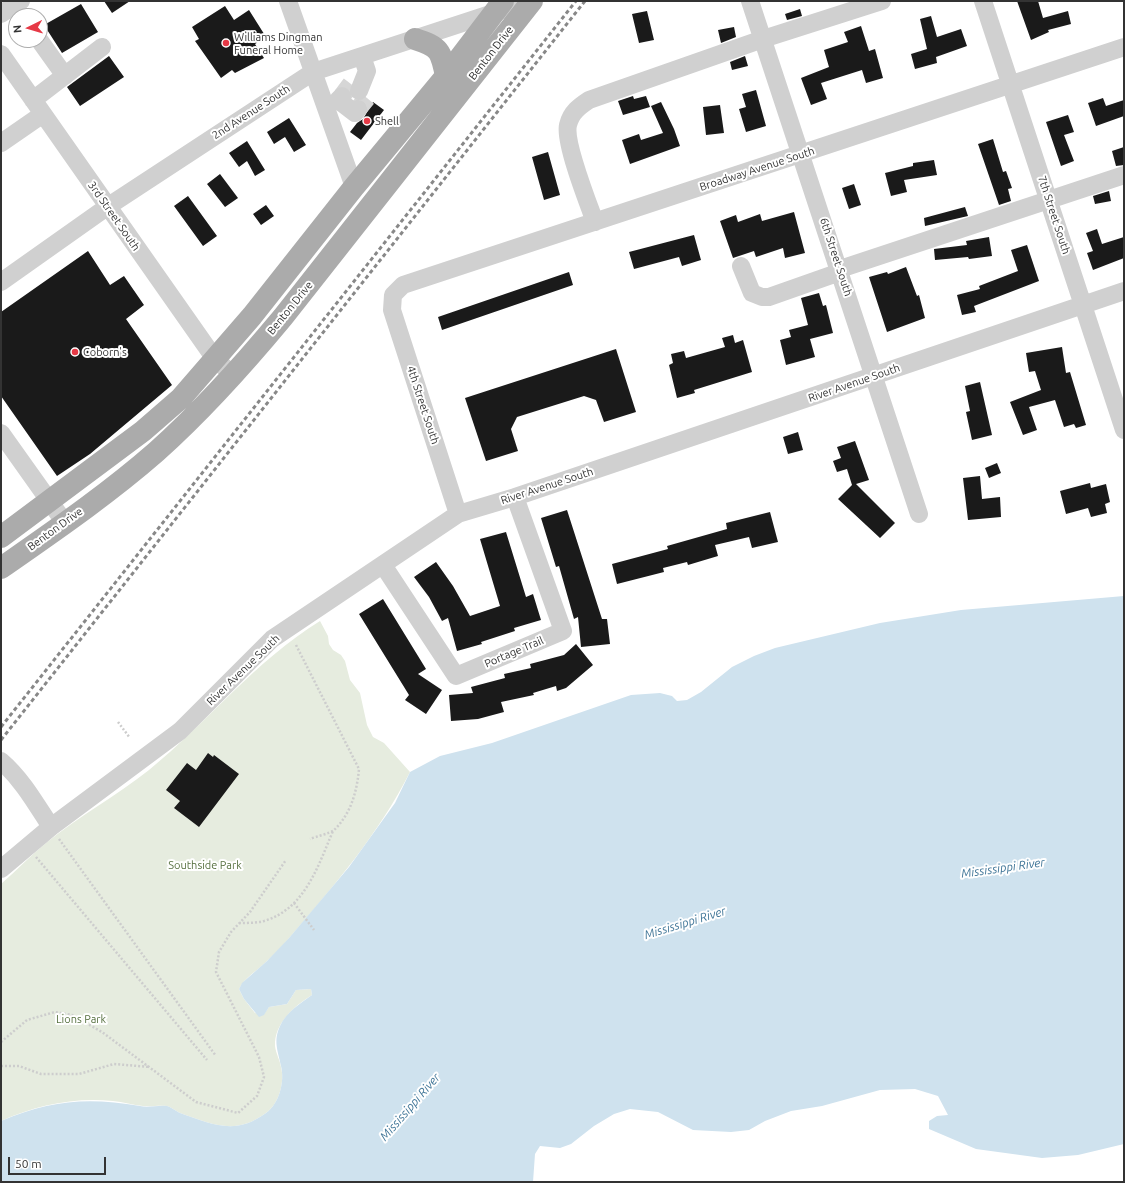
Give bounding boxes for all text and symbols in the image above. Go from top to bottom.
north arrow [8,8,48,48]
street label: Benton Drive [466,23,516,83]
text: N [11,24,23,34]
place label: Williams Dingman Funeral Home [234,30,322,56]
marker: Williams Dingman Funeral Home [221,38,231,48]
street label: 2nd Avenue South [210,82,292,142]
place label: Shell [375,114,399,128]
marker: Shell [362,116,372,126]
street label: Broadway Avenue South [698,144,816,194]
street label: 7th Street South [1035,174,1073,256]
street label: 3rd Street South [85,179,143,253]
street label: 6th Street South [817,216,855,298]
street label: Benton Drive [264,279,316,337]
place label: Coborn's [83,345,127,359]
marker: Coborn's [70,347,80,357]
street label: River Avenue South [806,361,902,405]
street label: 4th Street South [404,364,442,446]
street label: River Avenue South [499,465,595,507]
street label: Benton Drive [25,505,85,553]
street label: River Avenue South [204,632,282,708]
street label: Portage Trail [482,634,546,670]
water label: Mississippi River [960,855,1046,881]
park label: Southside Park [168,858,242,872]
water label: Mississippi River [642,904,728,942]
park label: Lions Park [56,1012,106,1026]
water label: Mississippi River [377,1070,443,1144]
scale bar [10,1149,108,1175]
text: 50 m [15,1157,42,1170]

